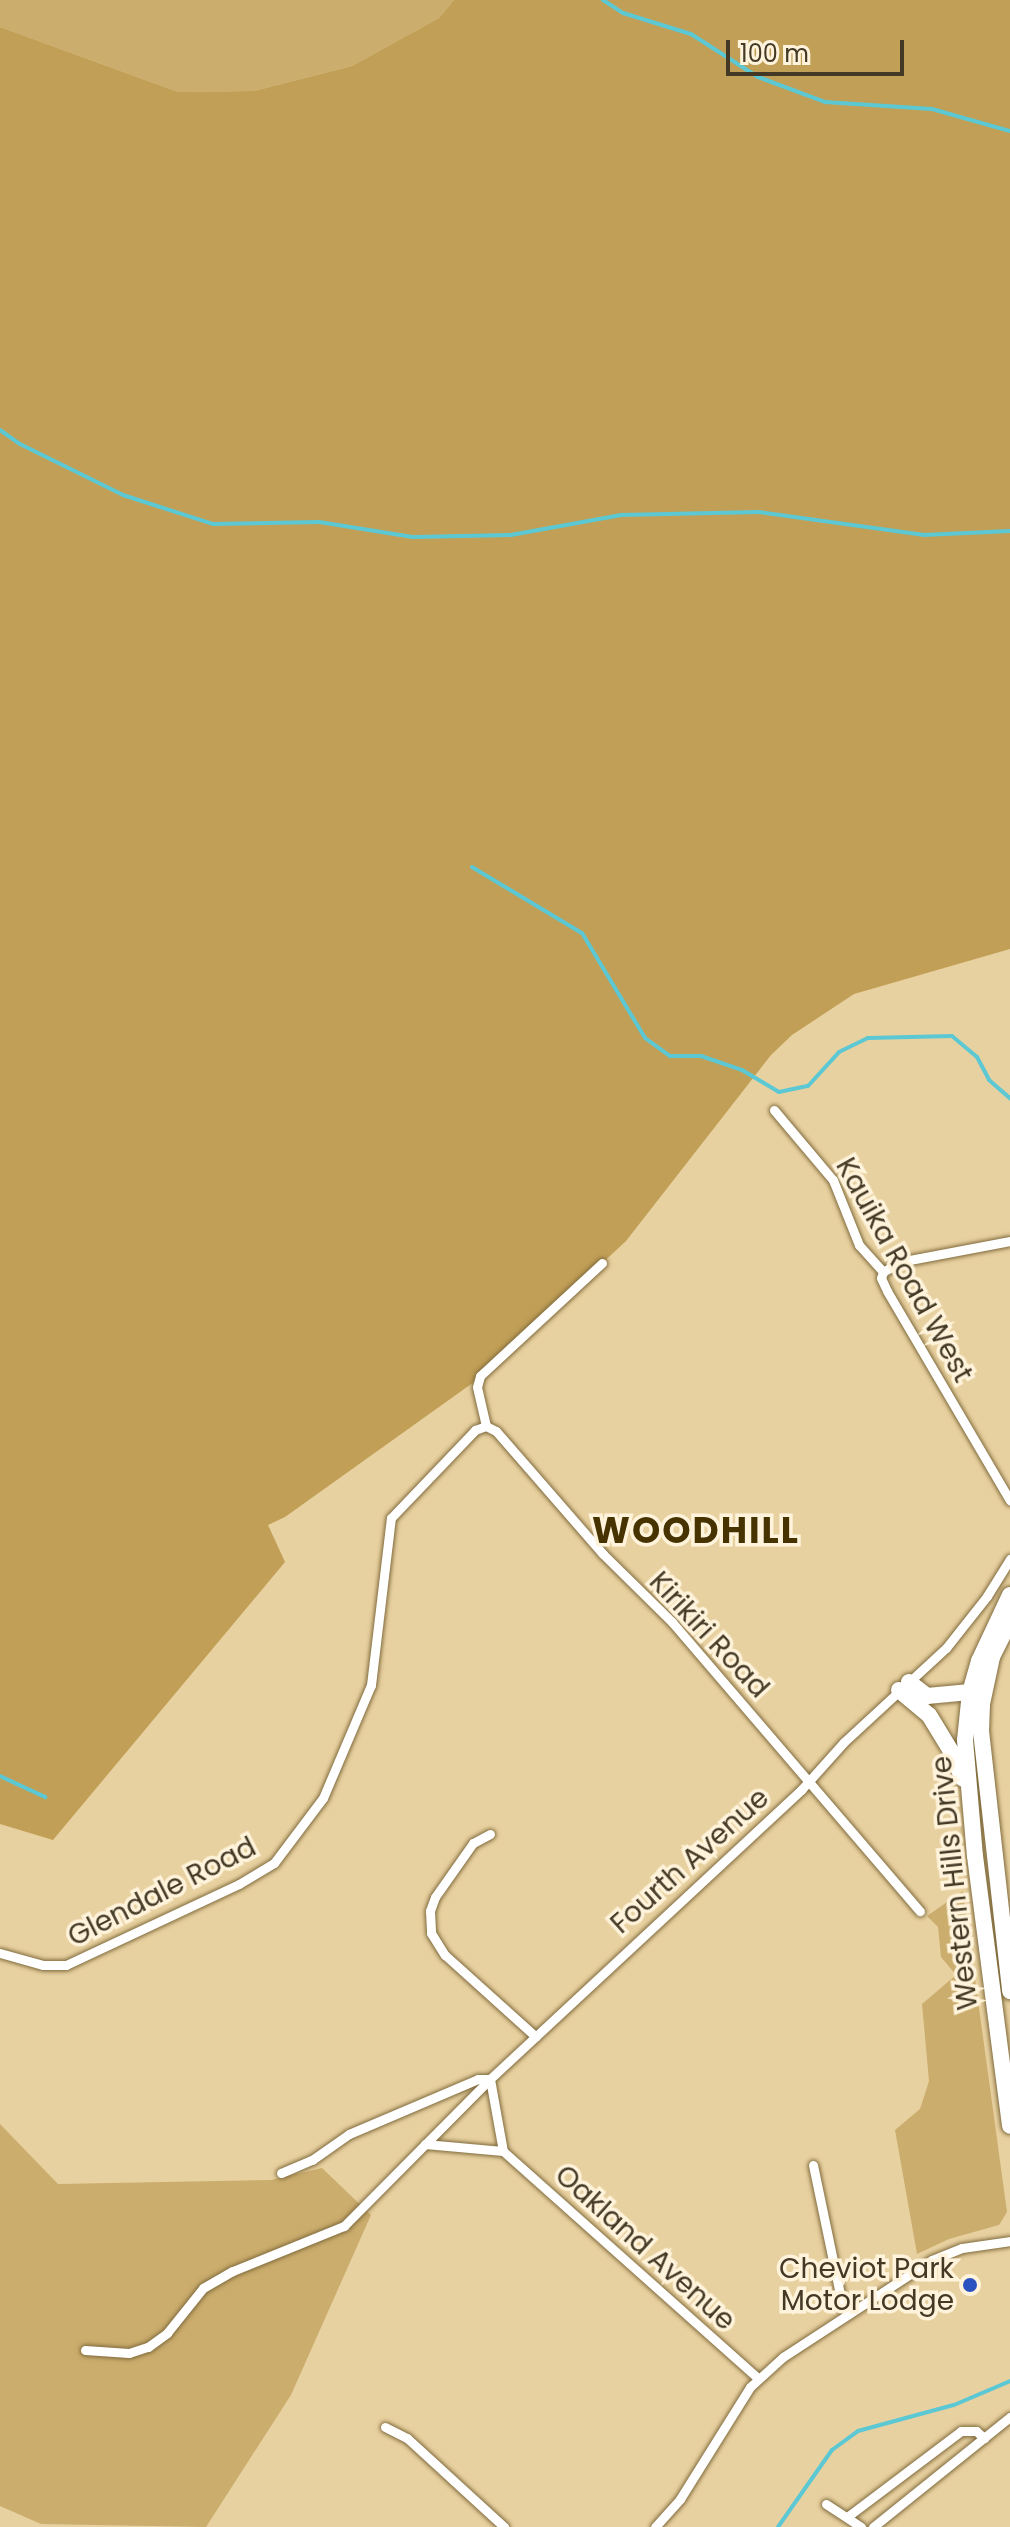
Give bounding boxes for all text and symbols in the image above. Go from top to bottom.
scale bar [730,24,908,74]
text: 100 m [740,37,809,70]
street label: Kauika Road West [828,1152,980,1388]
district label: WOODHILL [592,1509,800,1553]
street label: Kirikiri Road [642,1565,776,1705]
street label: Western Hills Drive [925,1754,985,2012]
street label: Fourth Avenue [604,1781,776,1941]
street label: Glendale Road [62,1830,262,1954]
street label: Oakland Avenue [548,2158,742,2338]
place label: Cheviot Park Motor Lodge [779,2252,954,2318]
marker: Cheviot Park Motor Lodge [961,2276,979,2294]

